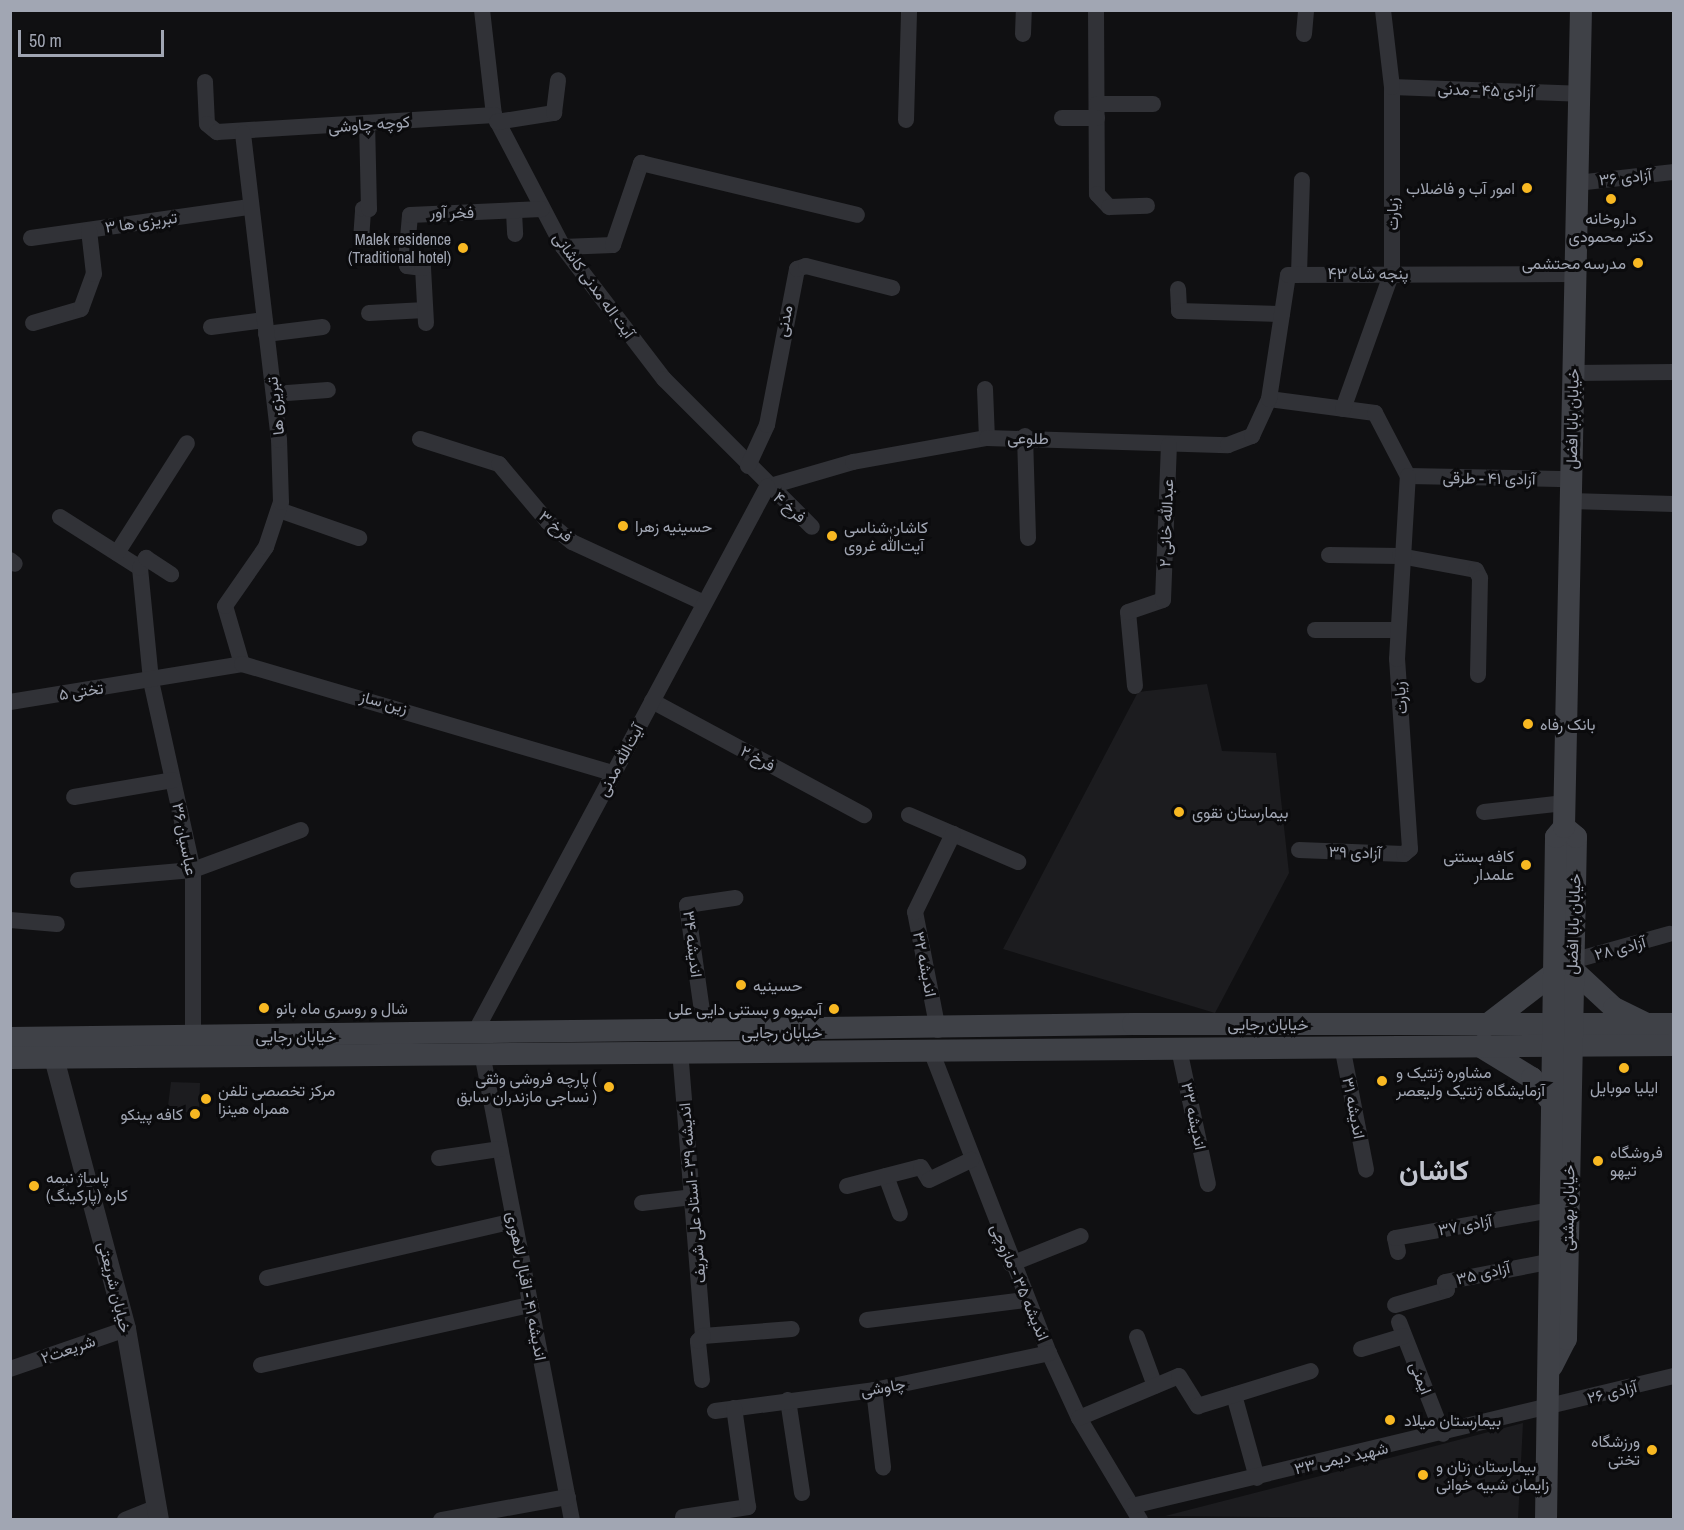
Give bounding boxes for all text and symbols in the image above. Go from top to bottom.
scale bar [21,18,166,56]
text: 50 m [29,28,62,53]
street label: آزادی ۴۵ - مدنی [1437,79,1535,101]
street label: کوچه چاوشی [327,112,411,136]
street label: آزادی ۳۶ [1598,165,1652,189]
place label: امور آب و فاضلاب [1406,178,1515,198]
marker: امور آب و فاضلاب [1520,181,1534,195]
marker: داروخانه دکتر محمودی [1604,192,1618,206]
street label: زیارت [1382,198,1402,230]
street label: فخر آور [430,202,474,222]
street label: تبریزی ها ۳ [104,207,178,237]
place label: داروخانه دکتر محمودی [1569,208,1653,246]
street label: آیت اله مدنی کاشانی [549,228,639,342]
place label: Malek residence (Traditional hotel) [348,229,451,267]
marker: Malek residence (Traditional hotel) [456,241,470,255]
place label: مدرسه محتشمی [1522,253,1626,273]
marker: مدرسه محتشمی [1631,256,1645,270]
street label: پنجه شاه ۴۳ [1328,263,1408,283]
street label: مدنی [772,303,796,339]
street label: خیابان بابا افضل [1562,368,1582,470]
street label: تبریزی ها [262,376,288,436]
street label: طلوعی [1007,428,1049,448]
street label: آزادی ۴۱ - طرقی [1442,468,1536,488]
street label: عبدالله خانی ۲ [1155,479,1177,567]
street label: فرخ ۴ [770,487,810,527]
street label: فرخ ۳ [535,506,577,546]
place label: حسینیه زهرا [635,516,712,536]
place label: کاشان‌شناسی آیت‌الله غروی [844,517,928,555]
marker: حسینیه زهرا [616,519,630,533]
marker: کاشان‌شناسی آیت‌الله غروی [825,529,839,543]
street label: تختی ۵ [57,678,105,704]
street label: زیارت [1389,681,1411,715]
street label: زین ساز [358,686,410,718]
place label: بانک رفاه [1540,714,1596,734]
marker: بانک رفاه [1521,717,1535,731]
street label: آیت‌الله مدنی [593,720,647,800]
street label: فرخ ۲ [738,741,778,775]
street label: عباسیان ۳۶ [169,801,201,877]
place label: بیمارستان نقوی [1192,802,1288,822]
marker: بیمارستان نقوی [1170,803,1188,821]
street label: آزادی ۳۹ [1328,841,1382,863]
place label: کافه بستنی علمدار [1443,846,1514,884]
marker: کافه بستنی علمدار [1519,858,1533,872]
street label: خیابان بابا افضل [1562,873,1584,975]
street label: اندیشه ۳۴ [679,910,707,978]
street label: اندیشه ۳۲ [909,930,941,998]
street label: آزادی ۲۸ [1592,932,1648,964]
place label: حسینیه [753,975,803,995]
marker: حسینیه [734,978,748,992]
place label: شال و روسری ماه بانو [276,998,408,1018]
place label: آبمیوه و بستنی دایی علی [669,999,822,1019]
marker: شال و روسری ماه بانو [257,1001,271,1015]
marker: آبمیوه و بستنی دایی علی [827,1002,841,1016]
street label: خیابان رجایی [1228,1014,1308,1034]
street label: خیابان رجایی [742,1022,822,1042]
street label: خیابان رجایی [256,1026,336,1046]
marker: ایلیا موبایل [1617,1061,1631,1075]
place label: مشاوره ژنتیک و آزمایشگاه ژنتیک ولیعصر [1396,1062,1545,1100]
place label: پارچه فروشی وثقی ( نساجی مازندران سابق ) [456,1068,597,1106]
marker: مشاوره ژنتیک و آزمایشگاه ژنتیک ولیعصر [1373,1072,1391,1090]
street label: اندیشه ۳۱ [1339,1076,1369,1140]
place label: ایلیا موبایل [1590,1077,1658,1097]
place label: مرکز تخصصی تلفن همراه هینزا [218,1080,335,1118]
marker: پارچه فروشی وثقی ( نساجی مازندران سابق ) [602,1080,616,1094]
street label: اندیشه ۳۳ [1178,1081,1210,1151]
marker: مرکز تخصصی تلفن همراه هینزا [199,1092,213,1106]
street label: اندیشه ۳۹ - استاد علی شریف [675,1102,709,1284]
place label: کافه پینکو [120,1104,183,1124]
marker: کافه پینکو [188,1107,202,1121]
place label: فروشگاه تیهو [1610,1142,1663,1180]
district label: کاشان [1399,1153,1469,1187]
marker: فروشگاه تیهو [1591,1154,1605,1168]
street label: خیابان بهشتی [1558,1165,1578,1251]
place label: پاساژ نیمه کاره (پارکینگ) [46,1167,128,1205]
marker: پاساژ نیمه کاره (پارکینگ) [27,1179,41,1193]
street label: اندیشه ۴۱ - اقبال لاهوری [503,1210,551,1362]
street label: آزادی ۳۷ [1437,1211,1493,1239]
street label: اندیشه ۳۵ - مازوچی [987,1221,1053,1343]
street label: خیابان شریعتی [94,1239,136,1335]
street label: آزادی ۳۵ [1454,1258,1512,1288]
street label: شریعت۲ [38,1331,98,1367]
street label: ایمنی [1406,1359,1436,1397]
street label: چاوشی [859,1374,907,1400]
street label: آزادی ۲۶ [1585,1377,1639,1407]
place label: بیمارستان میلاد [1404,1410,1501,1430]
marker: بیمارستان میلاد [1381,1411,1399,1429]
place label: ورزشگاه تختی [1591,1431,1640,1469]
street label: شهید دیمی ۳۳ [1292,1438,1390,1478]
marker: ورزشگاه تختی [1645,1443,1659,1457]
place label: بیمارستان زنان و زایمان شبیه خوانی [1436,1456,1549,1494]
marker: بیمارستان زنان و زایمان شبیه خوانی [1414,1466,1432,1484]

